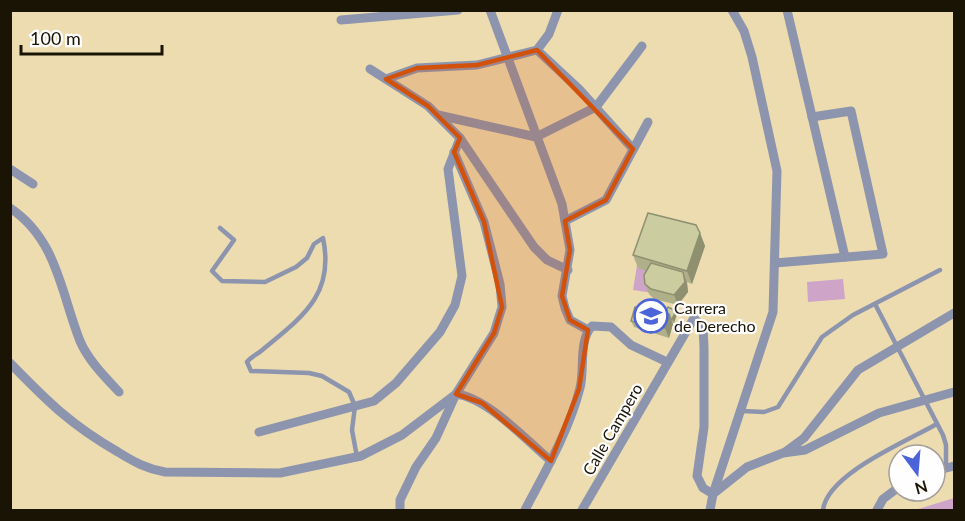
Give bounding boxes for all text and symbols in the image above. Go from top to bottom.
scale bar [21,18,162,56]
text: 100 m [30,27,81,49]
school or university icon: Carrera de Derecho [633,298,669,334]
place label: Carrera de Derecho [674,298,756,335]
street label: Calle Campero [578,380,646,478]
north arrow [887,443,947,503]
text: N [913,477,930,499]

